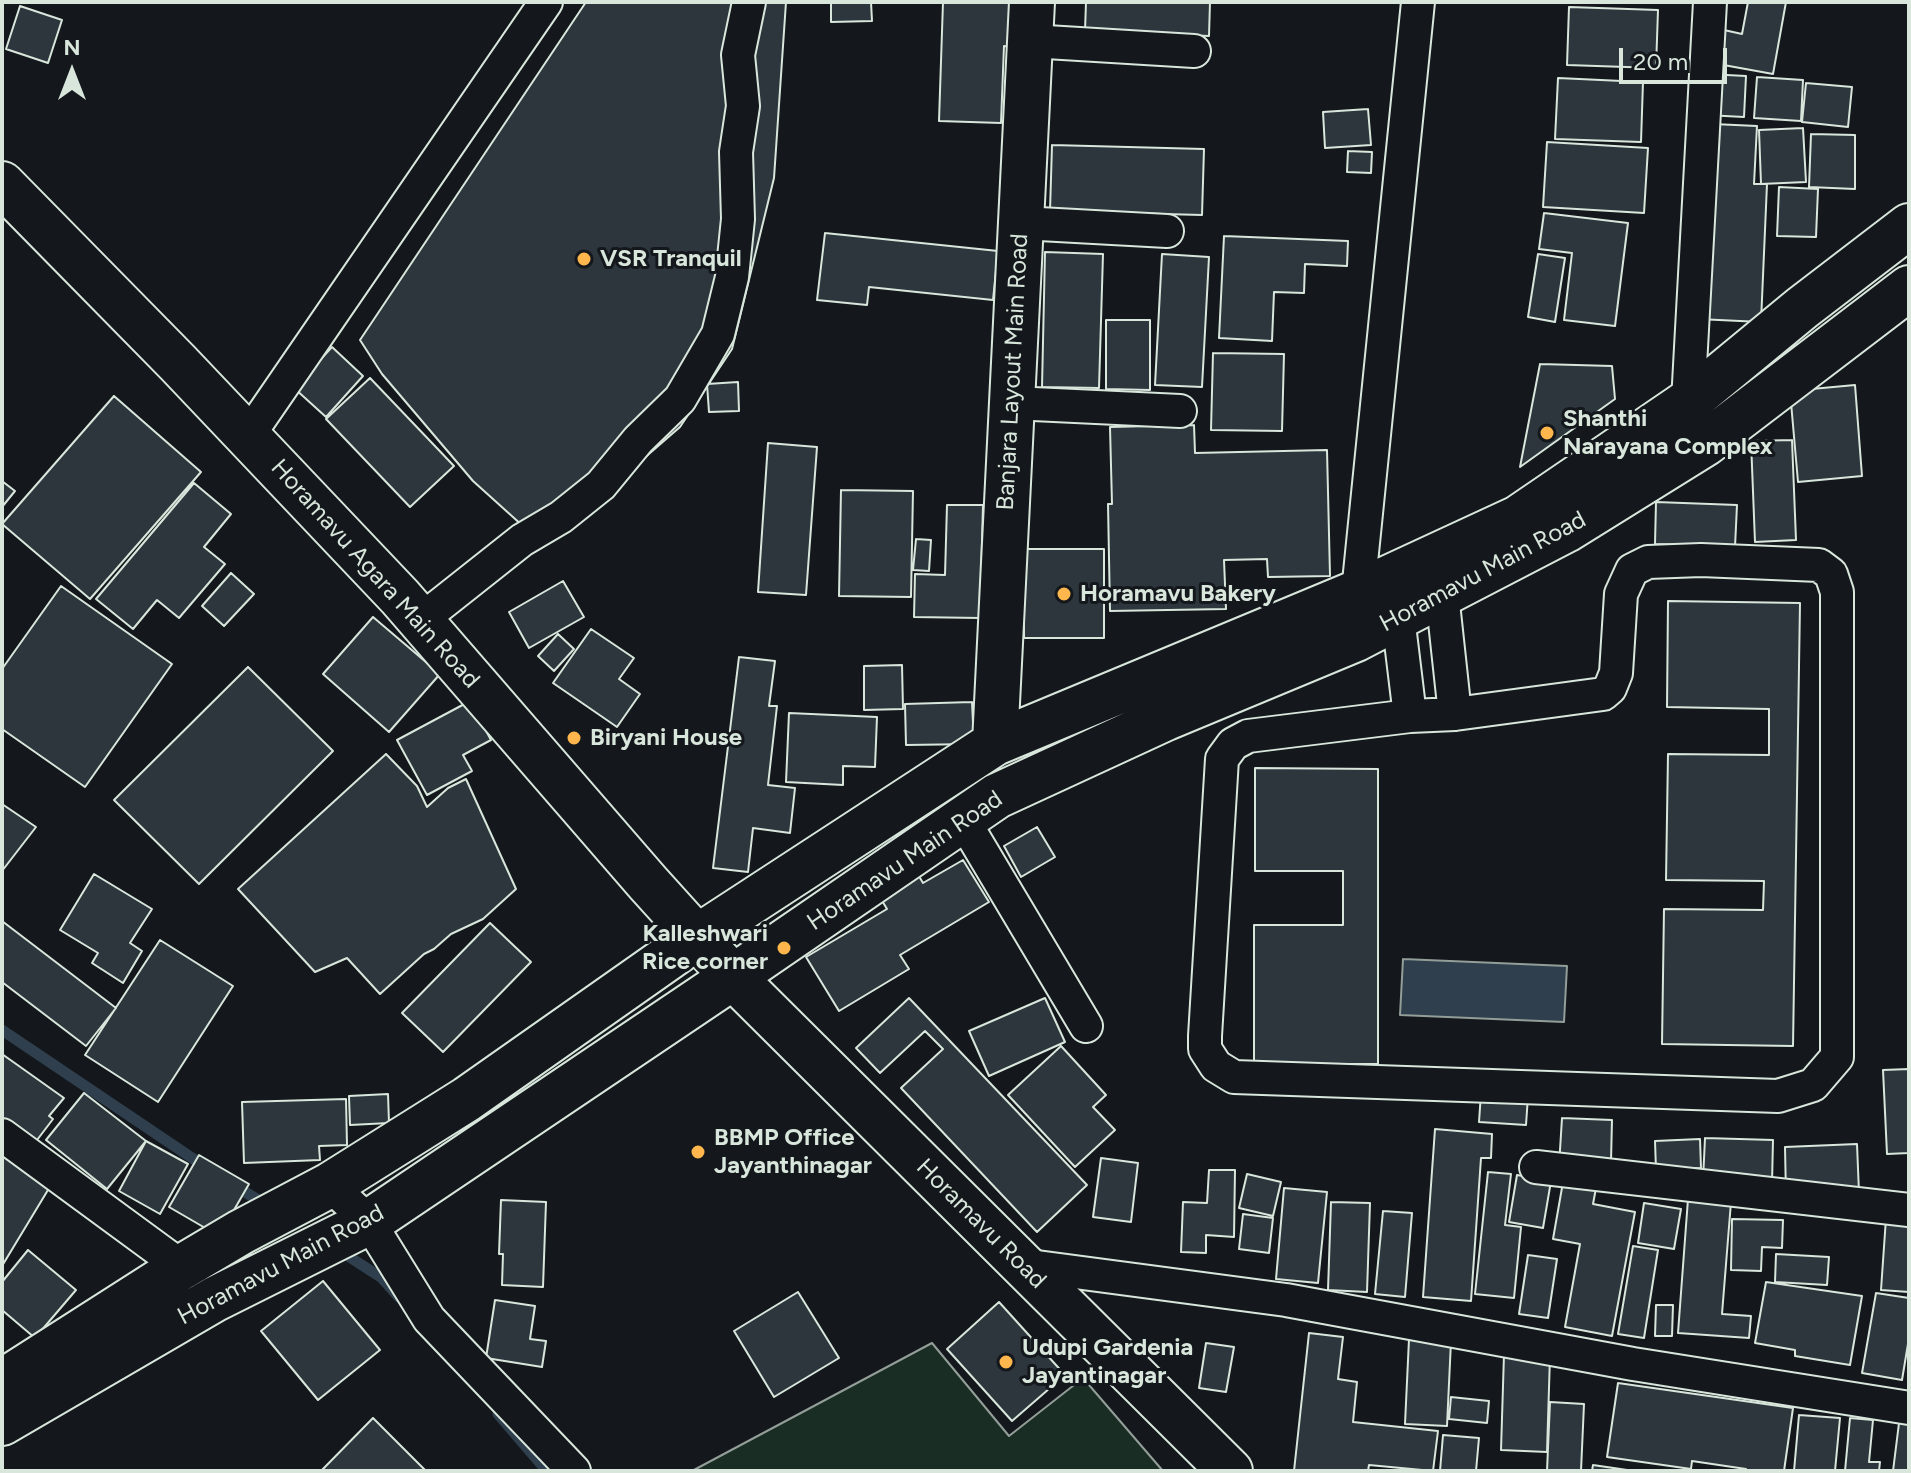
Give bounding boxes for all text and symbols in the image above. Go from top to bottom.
north arrow [32,32,112,112]
scale bar [1623,32,1731,82]
text: N [63,34,81,61]
text: 20 m [1633,47,1688,76]
street label: Banjara Layout Main Road [991,233,1035,511]
place label: VSR Tranquil [600,245,742,273]
marker: VSR Tranquil [575,250,593,268]
place label: Shanthi Narayana Complex [1563,405,1773,461]
marker: Shanthi Narayana Complex [1538,424,1556,442]
street label: Horamavu Agara Main Road [265,454,485,694]
street label: Horamavu Main Road [1375,505,1591,639]
place label: Horamavu Bakery [1080,580,1276,608]
marker: Horamavu Bakery [1055,585,1073,603]
place label: Biryani House [590,724,742,752]
marker: Biryani House [565,729,583,747]
street label: Horamavu Main Road [802,785,1008,937]
place label: Kalleshwari Rice corner [642,920,768,976]
marker: Kalleshwari Rice corner [775,939,793,957]
place label: BBMP Office Jayanthinagar [714,1124,872,1180]
marker: BBMP Office Jayanthinagar [689,1143,707,1161]
street label: Horamavu Road [910,1153,1052,1295]
street label: Horamavu Main Road [173,1198,389,1332]
place label: Udupi Gardenia Jayantinagar [1022,1334,1193,1390]
marker: Udupi Gardenia Jayantinagar [997,1353,1015,1371]

